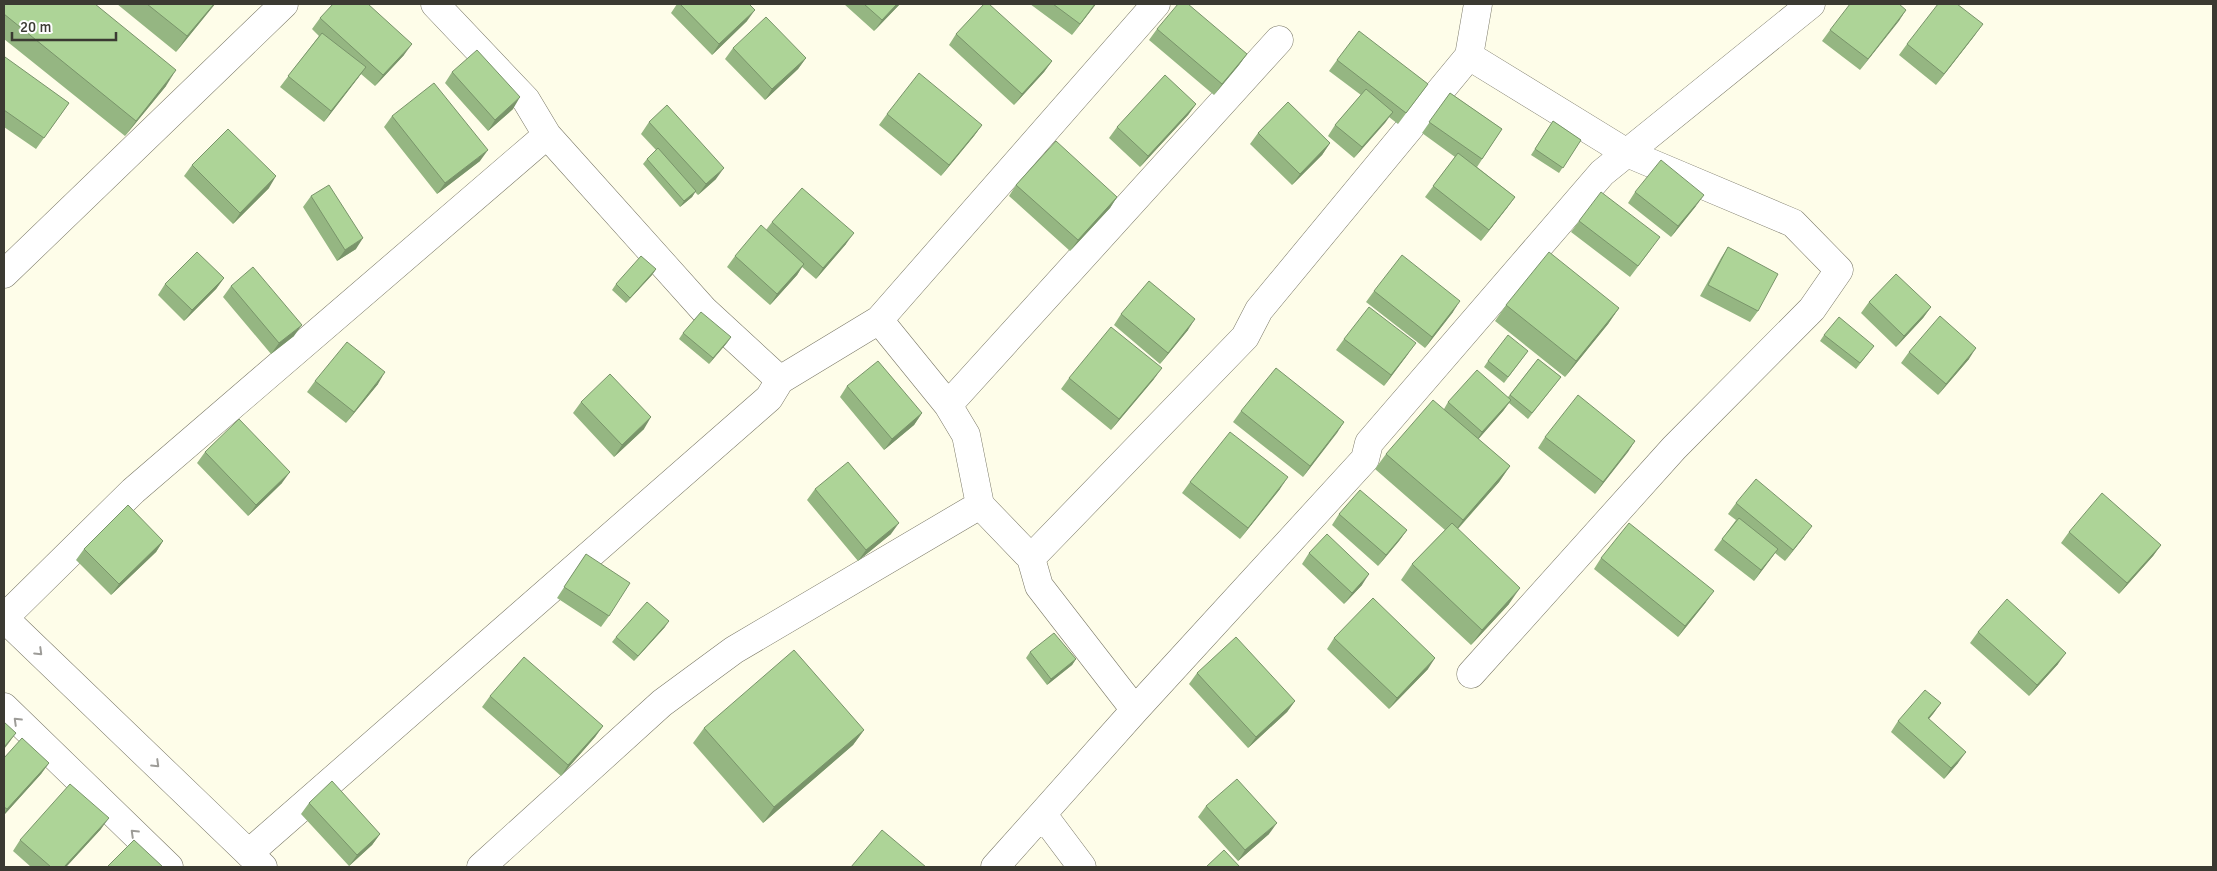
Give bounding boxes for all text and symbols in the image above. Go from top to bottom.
scale bar [12,10,116,42]
text: 20 m [20,18,51,36]
one-way arrow [33,646,42,655]
one-way arrow [14,718,23,727]
one-way arrow [150,758,159,767]
one-way arrow [131,830,140,839]

